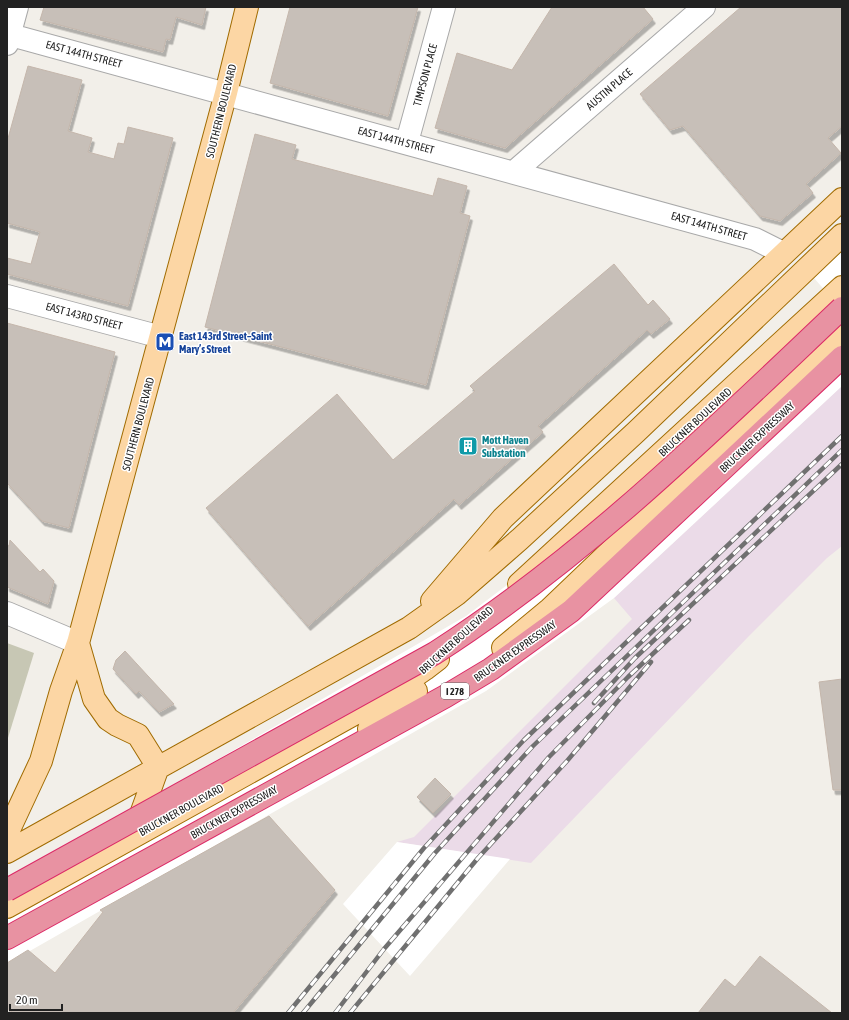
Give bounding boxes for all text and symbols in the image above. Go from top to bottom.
street label: EAST 144TH STREET [45,38,124,70]
street label: TIMPSON PLACE [411,42,439,108]
street label: SOUTHERN BOULEVARD [204,63,238,159]
street label: AUSTIN PLACE [584,66,635,112]
street label: EAST 144TH STREET [357,124,436,156]
street label: EAST 144TH STREET [670,209,749,243]
street label: EAST 143RD STREET [44,300,124,332]
place label: East 143rd Street–Saint Mary’s Street [179,330,273,355]
metro station icon: East 143rd Street–Saint Mary’s Street [154,331,176,353]
street label: SOUTHERN BOULEVARD [120,376,156,472]
street label: BRUCKNER BOULEVARD [656,385,734,459]
street label: BRUCKNER EXPRESSWAY [717,399,797,475]
place label: Mott Haven Substation [482,434,529,459]
building icon: Mott Haven Substation [457,435,479,457]
street label: BRUCKNER BOULEVARD [417,604,495,676]
street label: BRUCKNER EXPRESSWAY [472,618,559,684]
road number: I 278 [441,683,469,699]
street label: BRUCKNER BOULEVARD [137,782,225,838]
street label: BRUCKNER EXPRESSWAY [188,783,280,841]
scale bar [10,986,62,1012]
text: 20 m [16,993,38,1007]

